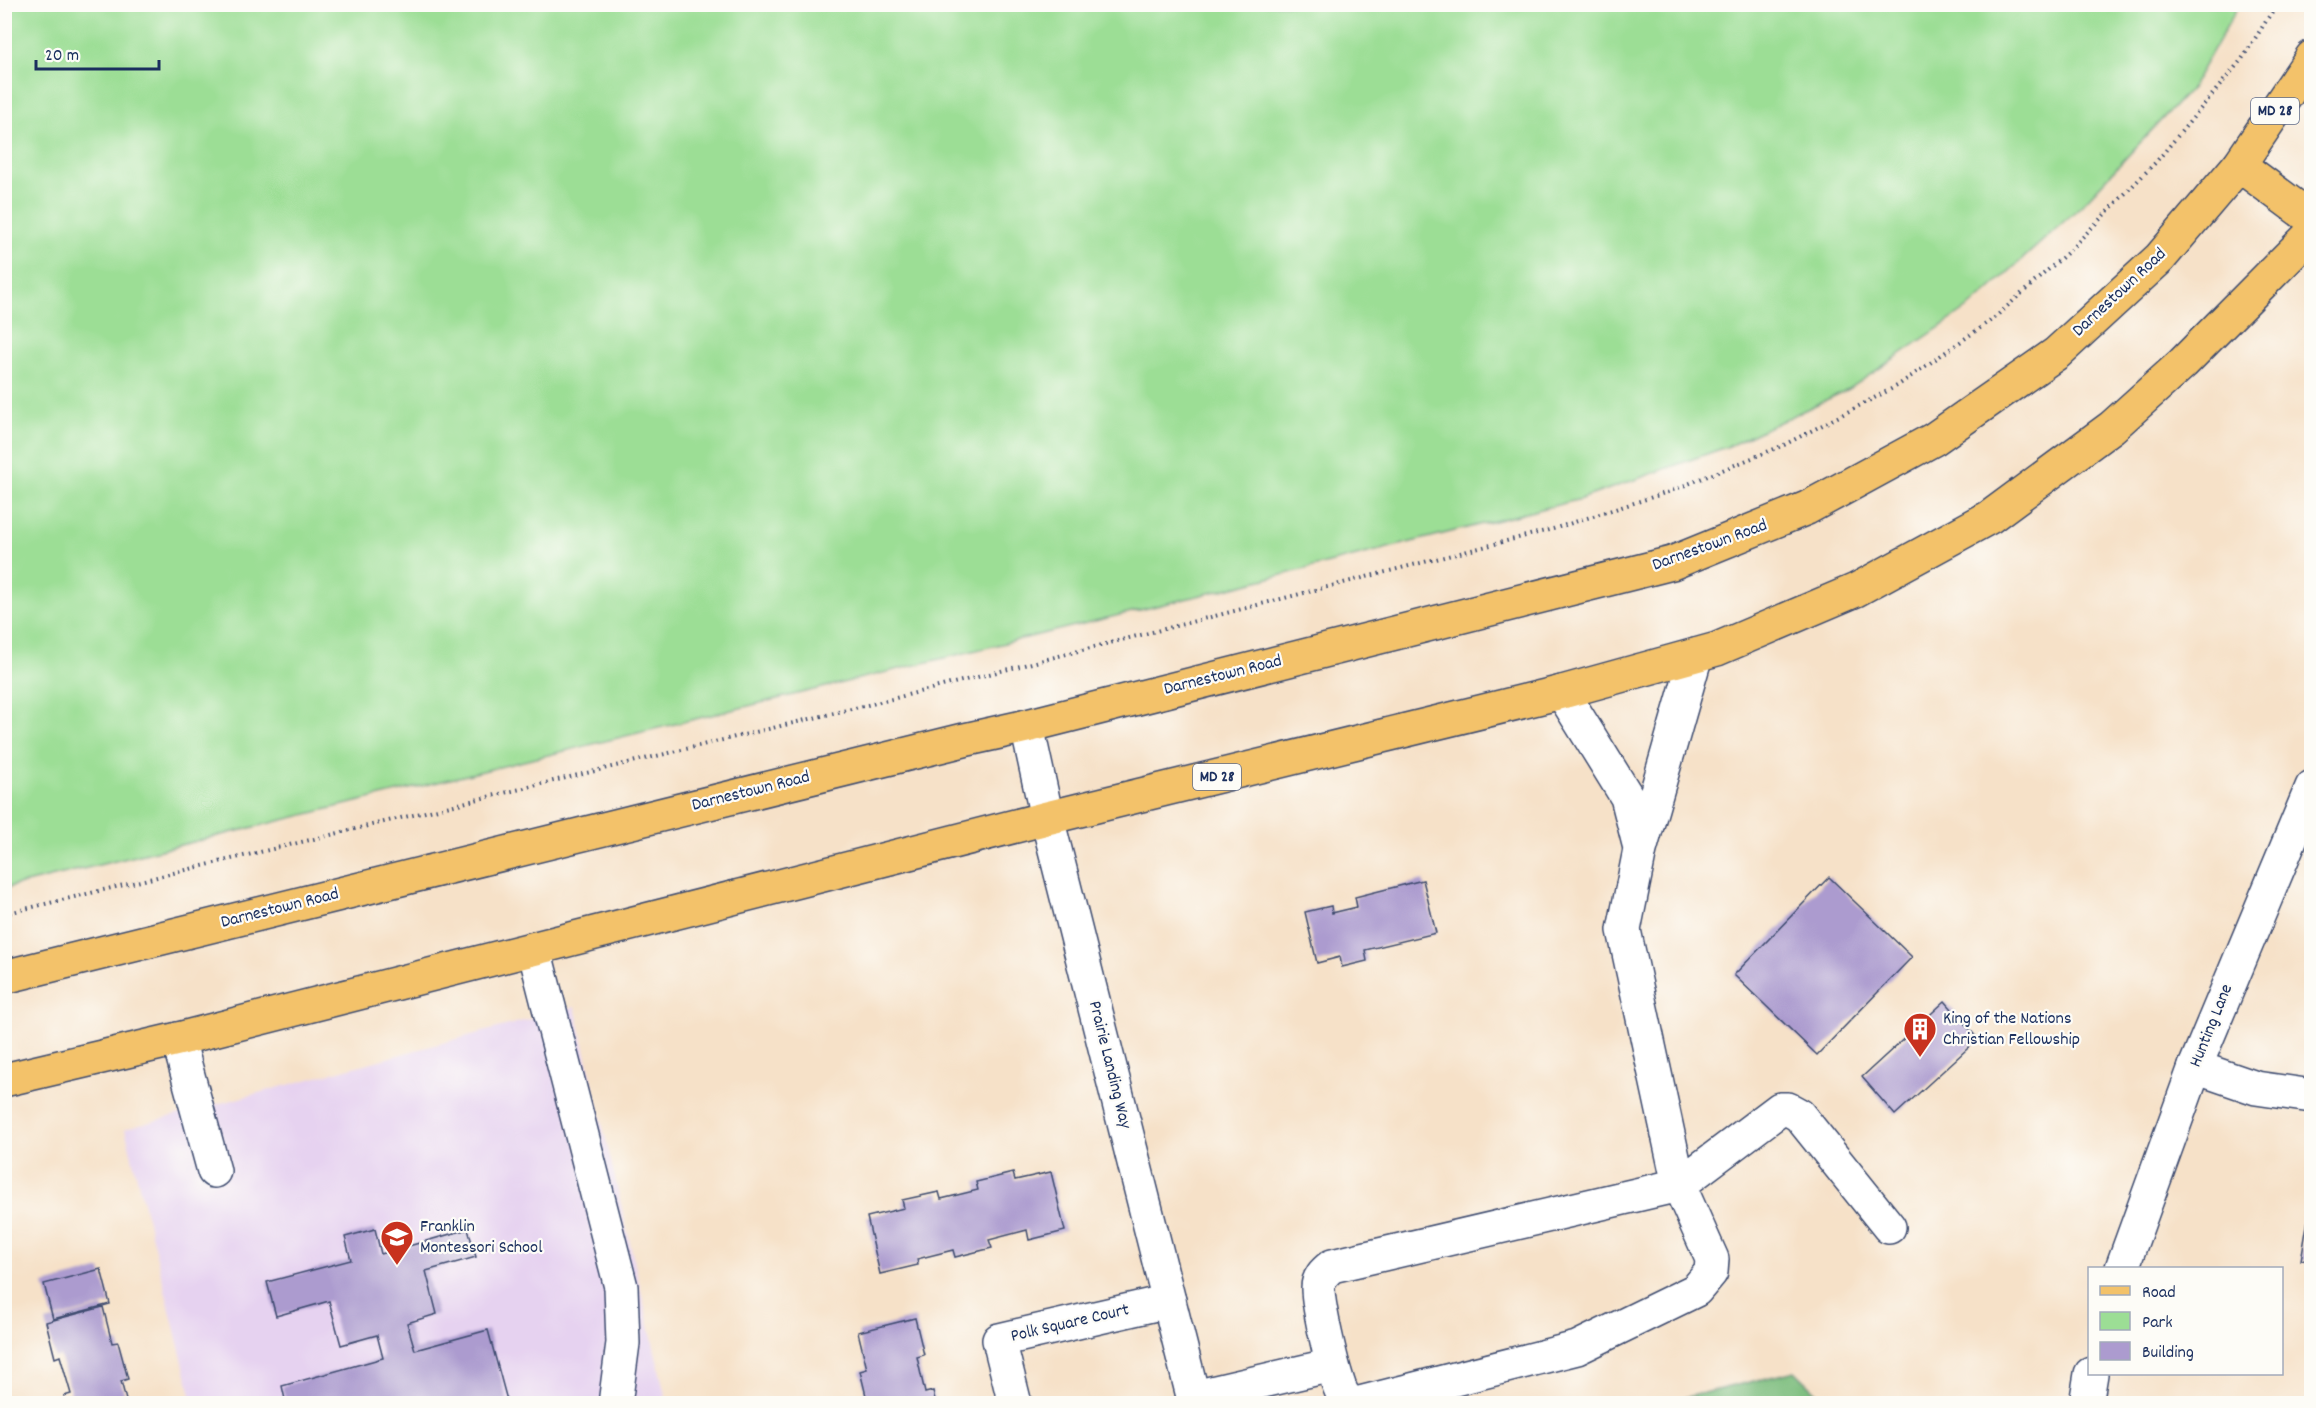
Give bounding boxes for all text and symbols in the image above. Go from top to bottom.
scale bar [36,33,159,71]
text: 20 m [45,44,79,69]
road number: MD 28 [2251,98,2299,124]
street label: Darnestown Road [2067,243,2173,343]
street label: Darnestown Road [1649,514,1771,578]
street label: Darnestown Road [1161,649,1285,703]
road number: MD 28 [1193,764,1241,790]
street label: Darnestown Road [689,765,813,819]
street label: Darnestown Road [218,882,342,936]
street label: Hunting Lane [2184,981,2240,1071]
street label: Prairie Landing Way [1081,998,1137,1132]
place label: King of the Nations Christian Fellowship [1943,1007,2080,1053]
building icon: King of the Nations Christian Fellowship [1902,1011,1938,1058]
place label: Franklin Montessori School [420,1215,543,1261]
school or university icon: Franklin Montessori School [379,1219,415,1266]
legend [2088,1267,2283,1375]
text: Road [2142,1281,2176,1306]
street label: Polk Square Court [1008,1298,1132,1350]
text: Park [2142,1311,2173,1336]
text: Building [2142,1341,2194,1366]

